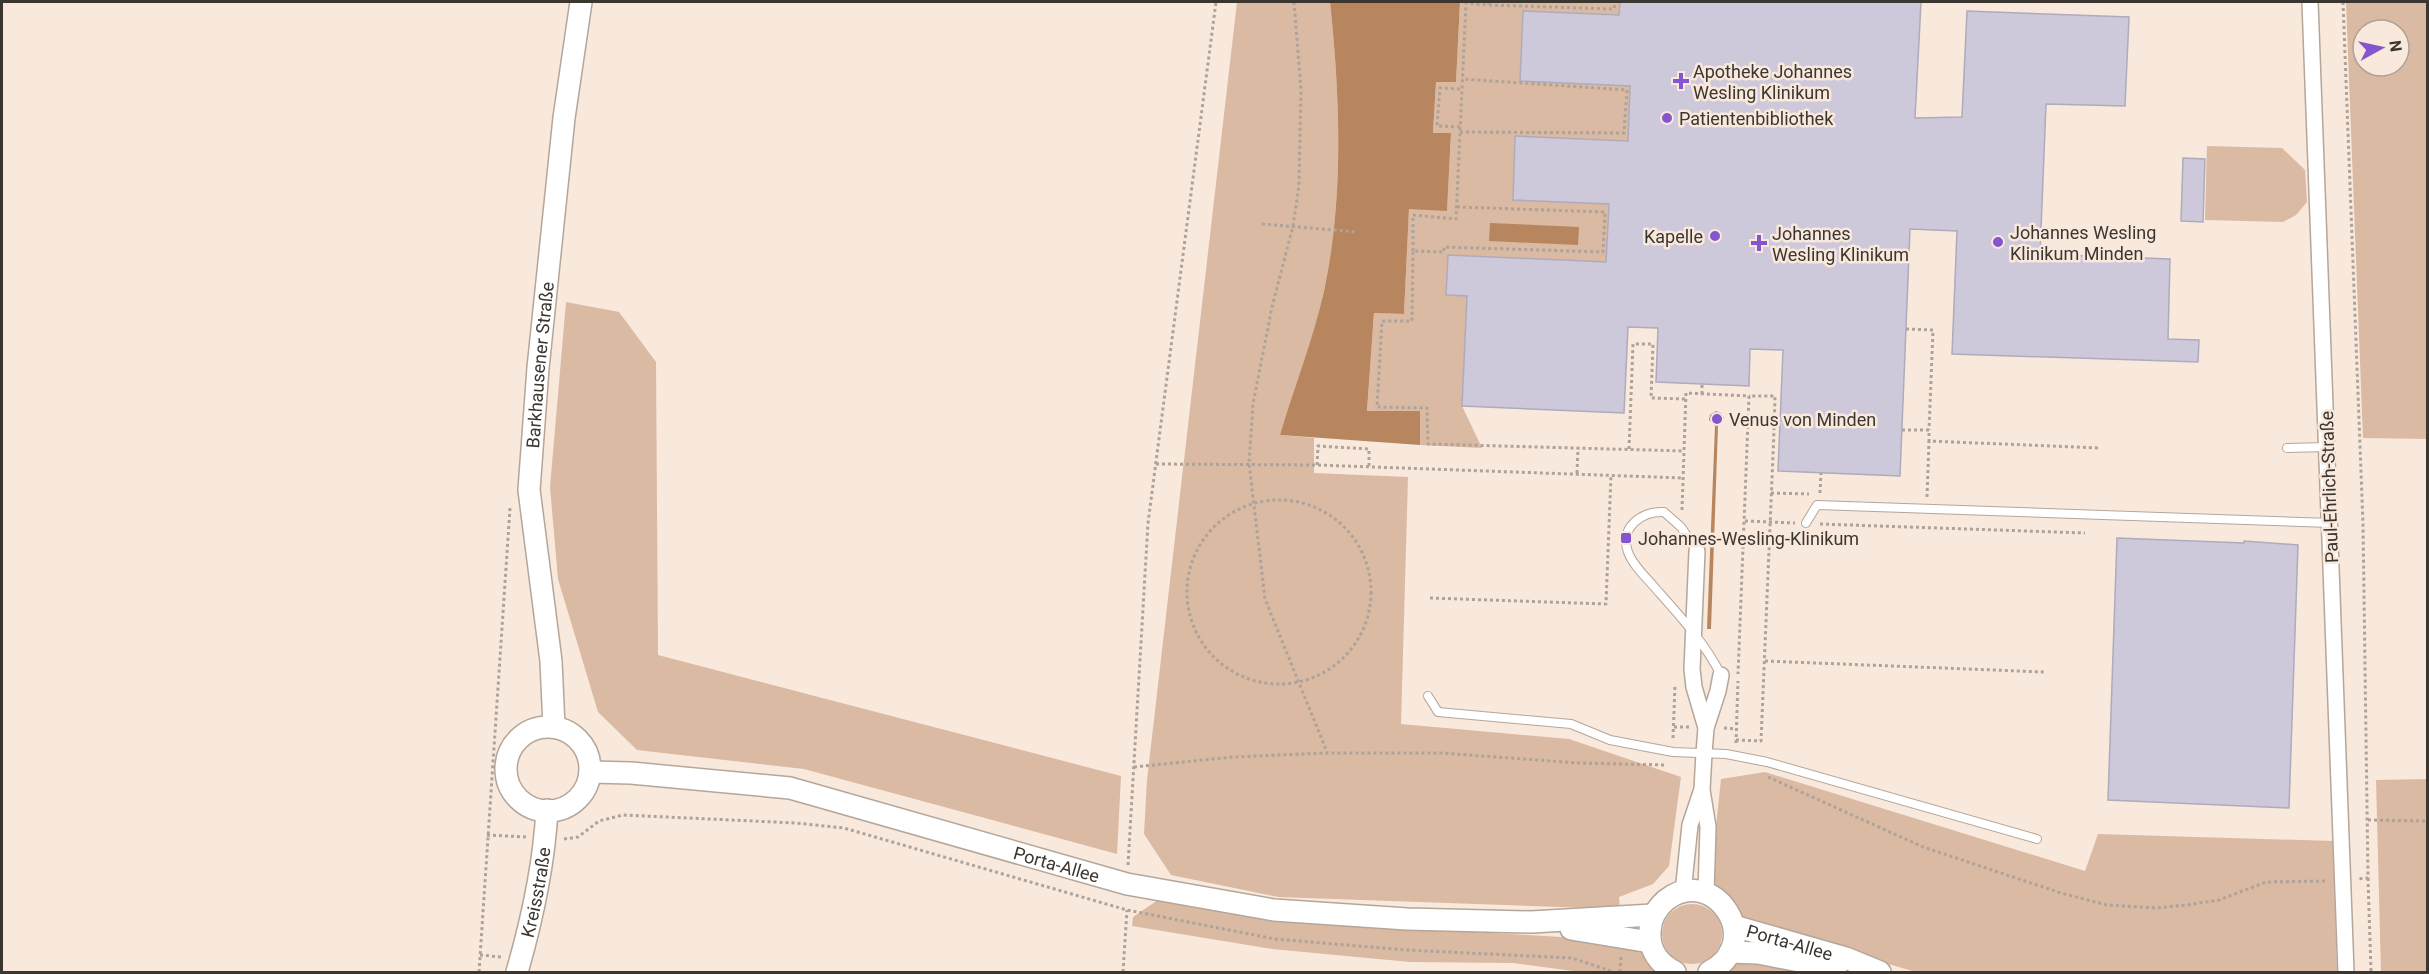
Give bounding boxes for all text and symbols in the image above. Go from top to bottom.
north arrow [2351,18,2411,78]
text: N [2385,39,2406,53]
place label: Apotheke Johannes Wesling Klinikum [1693,61,1852,103]
marker: Apotheke Johannes Wesling Klinikum [1674,74,1688,88]
place label: Patientenbibliothek [1679,108,1834,129]
marker: Patientenbibliothek [1660,111,1674,125]
place label: Johannes Wesling Klinikum Minden [2010,222,2156,264]
place label: Johannes Wesling Klinikum [1772,223,1909,265]
place label: Kapelle [1644,226,1703,247]
marker: Kapelle [1708,229,1722,243]
marker: Johannes Wesling Klinikum [1750,234,1768,252]
marker: Johannes Wesling Klinikum Minden [1991,235,2005,249]
street label: Barkhausener Straße [522,281,557,449]
place label: Venus von Minden [1729,409,1876,430]
street label: Paul-Ehrlich-Straße [2316,411,2342,563]
marker: Venus von Minden [1710,412,1724,426]
place label: Johannes-Wesling-Klinikum [1638,528,1859,549]
marker: Johannes-Wesling-Klinikum [1619,531,1633,545]
street label: Porta-Allee [1011,842,1102,886]
street label: Kreisstraße [516,846,554,939]
street label: Porta-Allee [1744,920,1835,964]

